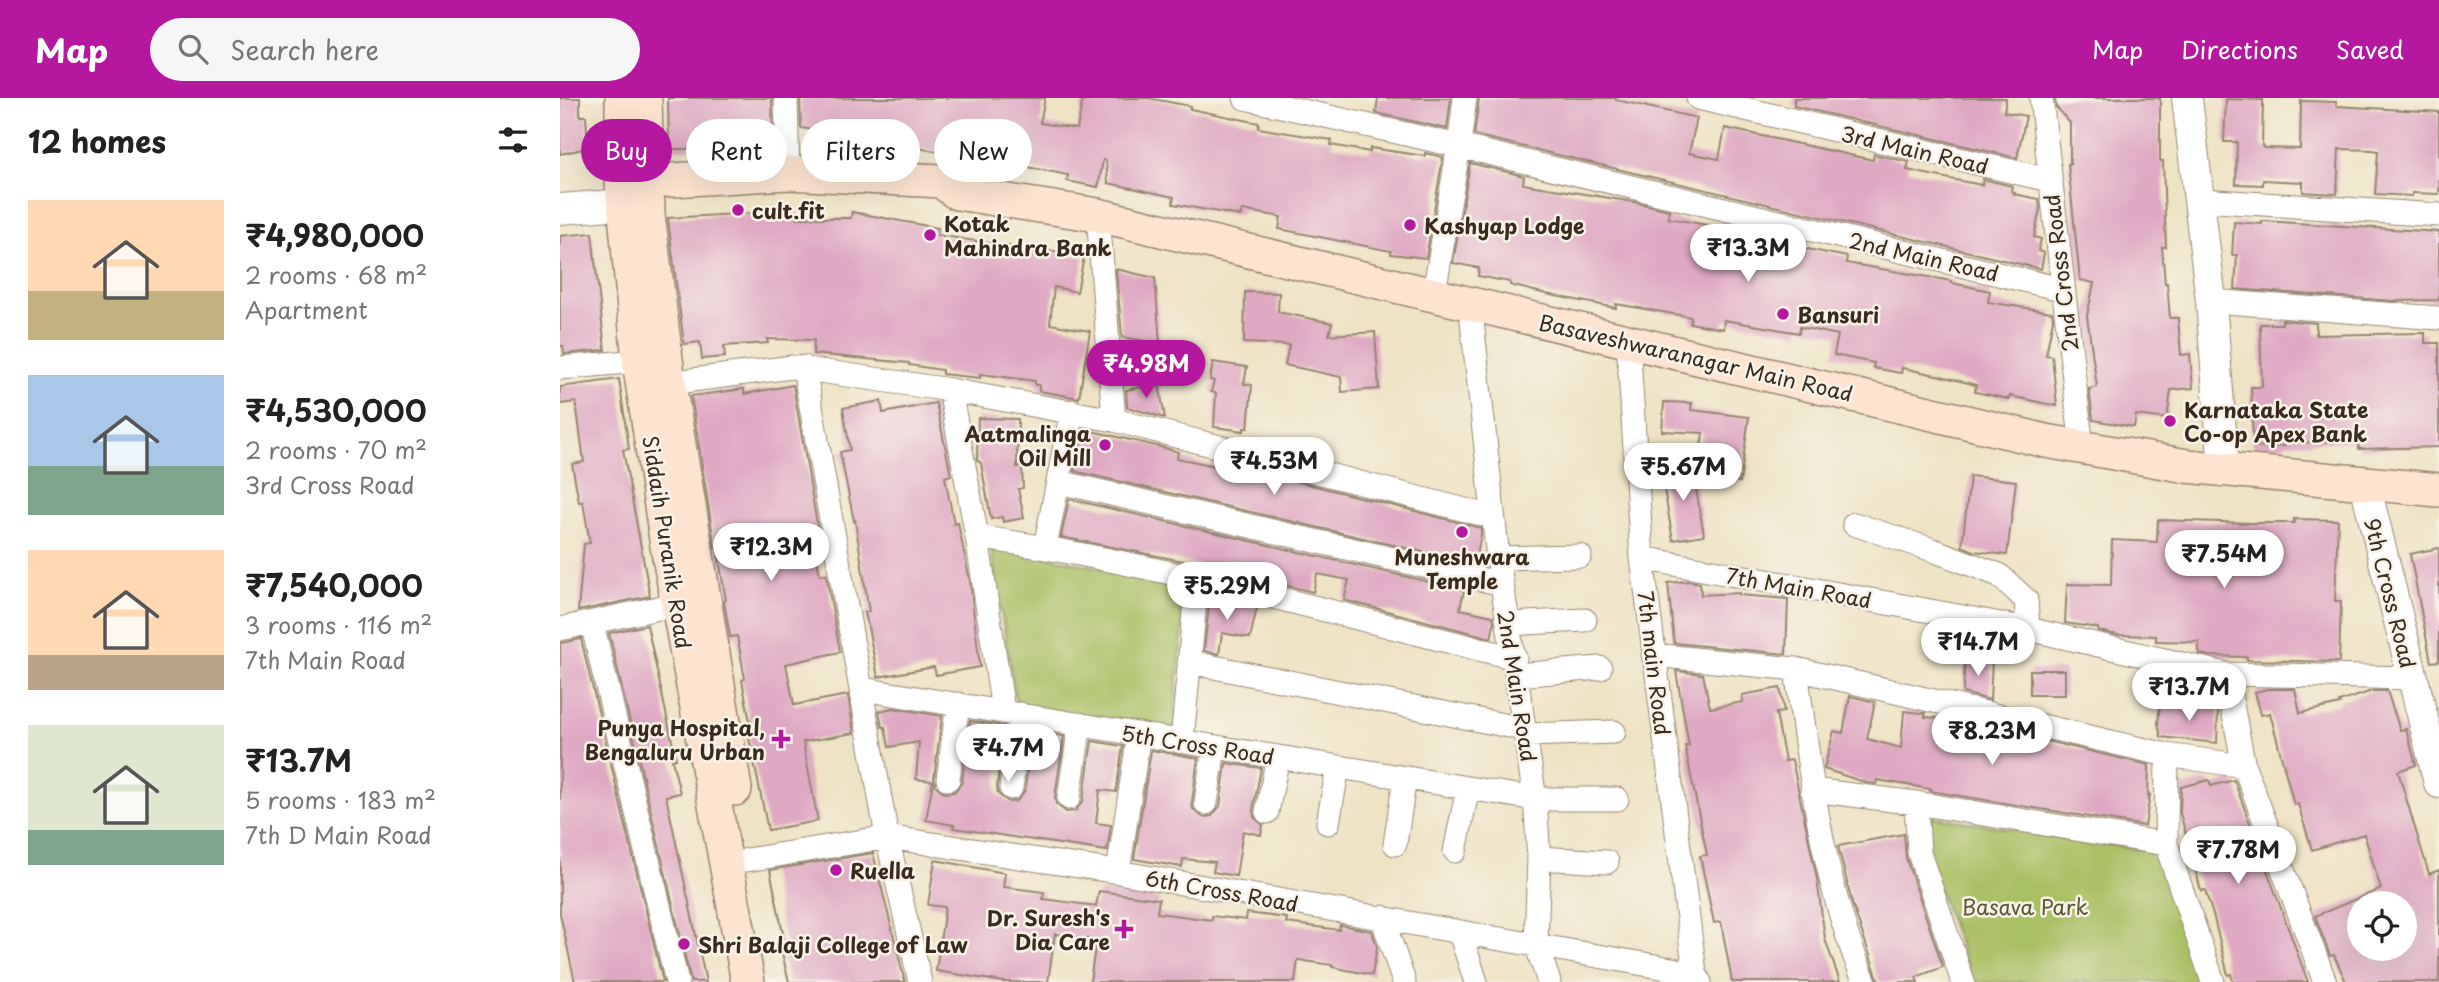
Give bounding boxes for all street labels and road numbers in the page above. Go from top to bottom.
street label: 3rd Main Road [1838,117,1992,181]
street label: 2nd Cross Road [2034,192,2086,354]
street label: 2nd Main Road [1846,223,2002,289]
street label: Basaveshwaranagar Main Road [1536,305,1856,409]
street label: Siddaih Puranik Road [635,433,701,651]
street label: 9th Cross Road [2357,515,2425,671]
street label: 7th Main Road [1724,558,1874,616]
street label: 7th main Road [1630,589,1680,737]
street label: 2nd Main Road [1490,608,1546,764]
street label: 5th Cross Road [1119,716,1277,772]
street label: 6th Cross Road [1143,861,1301,919]

